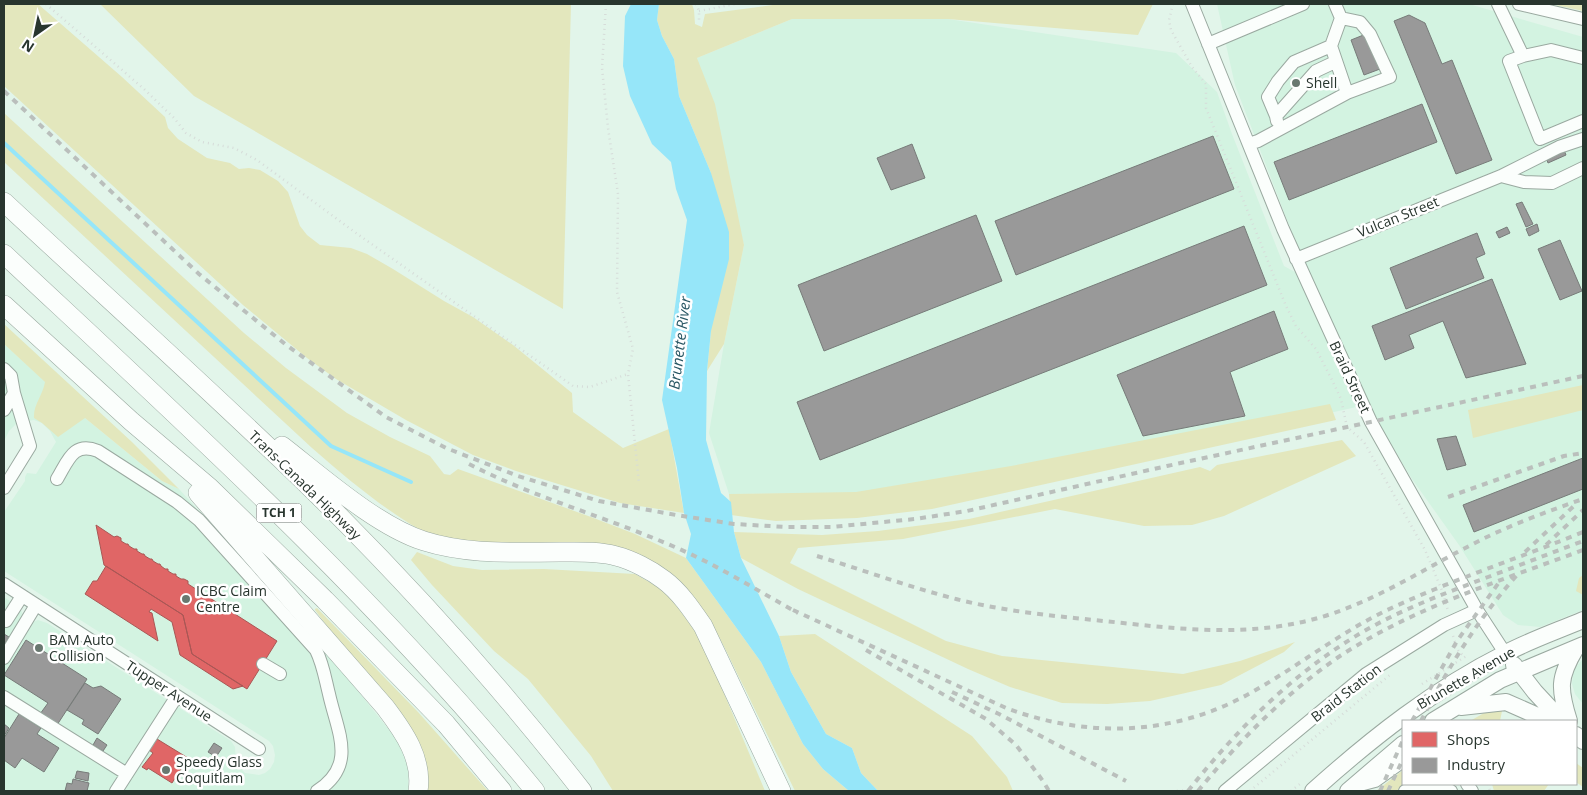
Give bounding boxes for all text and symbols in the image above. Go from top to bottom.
north arrow [10,10,60,60]
text: N [18,35,38,57]
place label: Shell [1306,73,1337,92]
marker: Shell [1290,77,1302,89]
street label: Vulcan Street [1354,192,1441,242]
water label: Brunette River [663,294,695,391]
street label: Braid Street [1325,338,1375,416]
street label: Trans-Canada Highway [245,426,366,544]
road number: TCH 1 [256,503,302,522]
place label: ICBC Claim Centre [196,581,267,616]
marker: ICBC Claim Centre [180,593,192,605]
place label: BAM Auto Collision [49,630,114,665]
marker: BAM Auto Collision [33,642,45,654]
street label: Brunette Avenue [1413,642,1518,713]
street label: Tupper Avenue [122,656,216,726]
street label: Braid Station [1307,659,1385,726]
legend [1402,720,1577,785]
text: Shops [1447,729,1490,749]
place label: Speedy Glass Coquitlam [176,752,262,787]
text: Industry [1447,754,1505,774]
marker: Speedy Glass Coquitlam [160,764,172,776]

